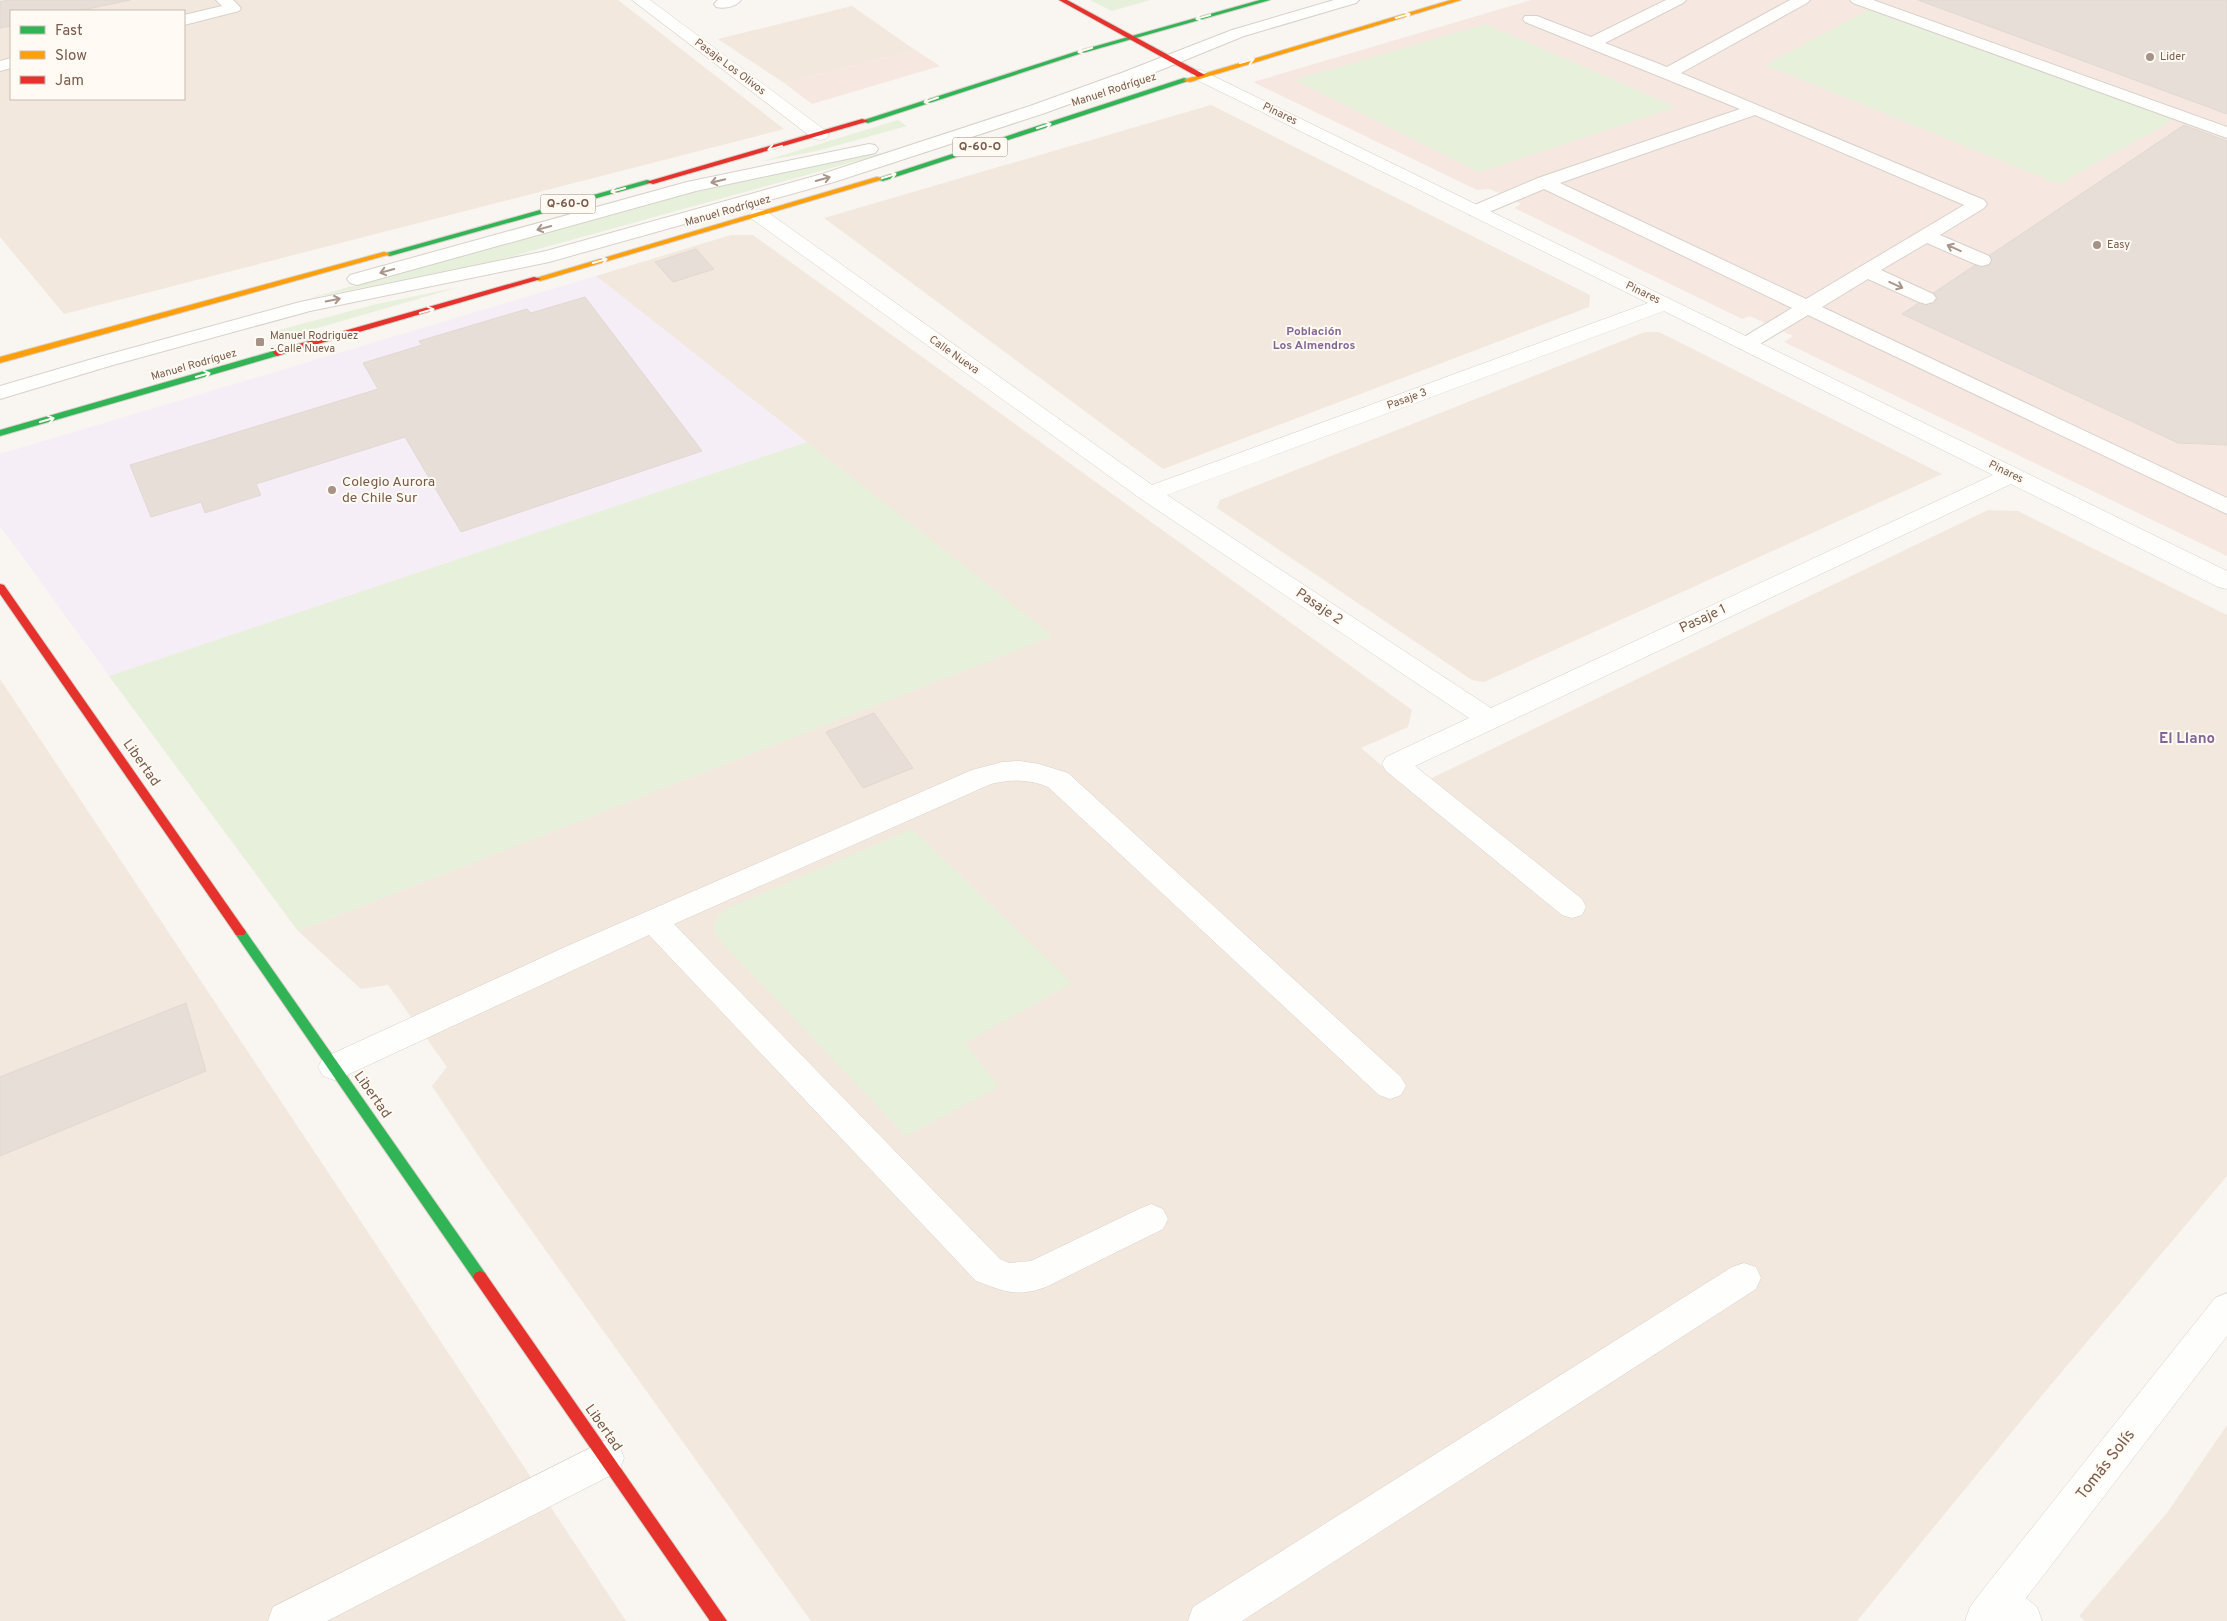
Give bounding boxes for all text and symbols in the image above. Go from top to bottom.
legend [10,10,185,100]
one-way arrow [1395,10,1411,20]
one-way arrow [1195,13,1211,22]
text: Fast [55,22,83,41]
street label: Pasaje Los Olivos [692,36,768,98]
one-way arrow [1078,46,1094,56]
text: Slow [55,47,87,66]
place label: Lider [2160,50,2186,64]
marker: Lider [2144,51,2156,63]
one-way arrow [1239,55,1255,65]
street label: Manuel Rodríguez [1070,70,1158,110]
text: Jam [55,72,84,91]
one-way arrow [923,96,939,105]
street label: Pinares [1260,100,1300,128]
one-way arrow [1035,121,1051,130]
road number: Q-60-O [952,138,1008,156]
one-way arrow [768,143,784,153]
one-way arrow [881,171,897,181]
one-way arrow [815,173,831,183]
one-way arrow [710,176,726,186]
one-way arrow [611,186,627,196]
street label: Manuel Rodríguez [684,192,772,230]
road number: Q-60-O [540,194,596,213]
one-way arrow [536,223,552,233]
place label: Easy [2107,238,2130,252]
marker: Easy [2091,239,2103,251]
one-way arrow [1947,242,1962,252]
one-way arrow [591,256,607,266]
one-way arrow [380,266,396,276]
street label: Pinares [1623,279,1663,307]
one-way arrow [1888,280,1903,290]
one-way arrow [325,295,341,304]
one-way arrow [418,306,434,315]
district label: Población Los Almendros [1273,324,1355,354]
place label: Manuel Rodriguez - Calle Nueva [270,329,358,356]
street label: Calle Nueva [926,333,982,377]
marker: Manuel Rodriguez - Calle Nueva [254,336,266,348]
street label: Manuel Rodríguez [150,346,238,384]
one-way arrow [195,370,211,379]
street label: Pasaje 3 [1385,385,1429,413]
one-way arrow [38,414,54,424]
street label: Pinares [1986,458,2026,486]
place label: Colegio Aurora de Chile Sur [342,474,435,507]
marker: Colegio Aurora de Chile Sur [326,484,338,496]
street label: Pasaje 2 [1292,585,1346,629]
street label: Pasaje 1 [1677,601,1729,637]
district label: El Llano [2159,730,2215,749]
street label: Libertad [119,736,163,790]
street label: Libertad [350,1068,394,1122]
street label: Libertad [581,1401,625,1455]
street label: Tomás Solís [2072,1426,2140,1504]

